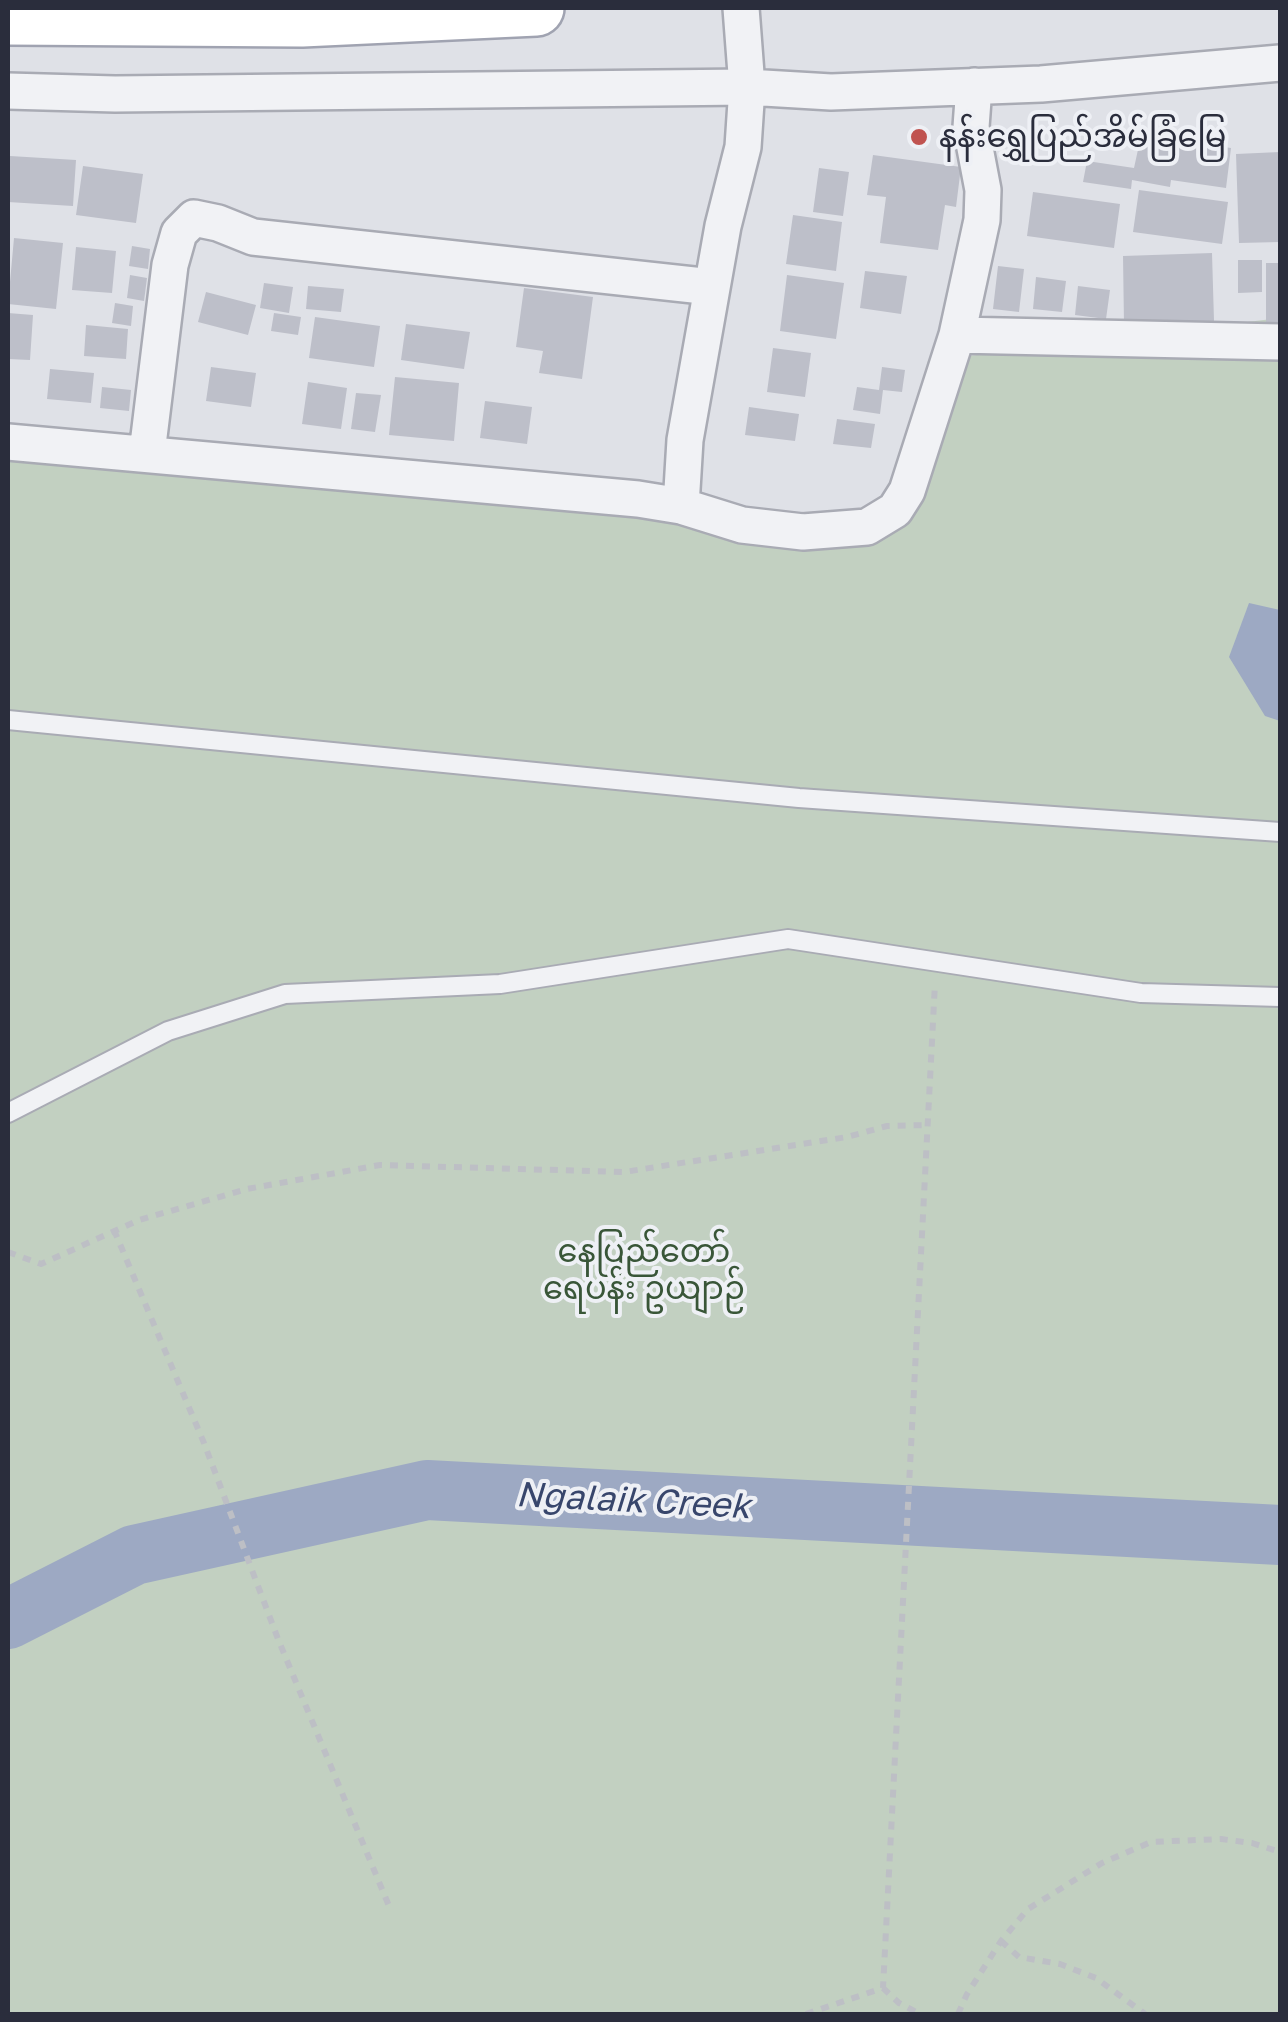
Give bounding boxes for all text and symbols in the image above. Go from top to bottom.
place label: နန်းရွှေပြည်အိမ်ခြံမြေ [939,118,1226,156]
marker: နန်းရွှေပြည်အိမ်ခြံမြေ [908,126,930,148]
park label: နေပြည်တော် ရေပန်း ဥယျာဉ် [543,1233,745,1308]
water label: Ngalaik Creek [515,1474,751,1528]

